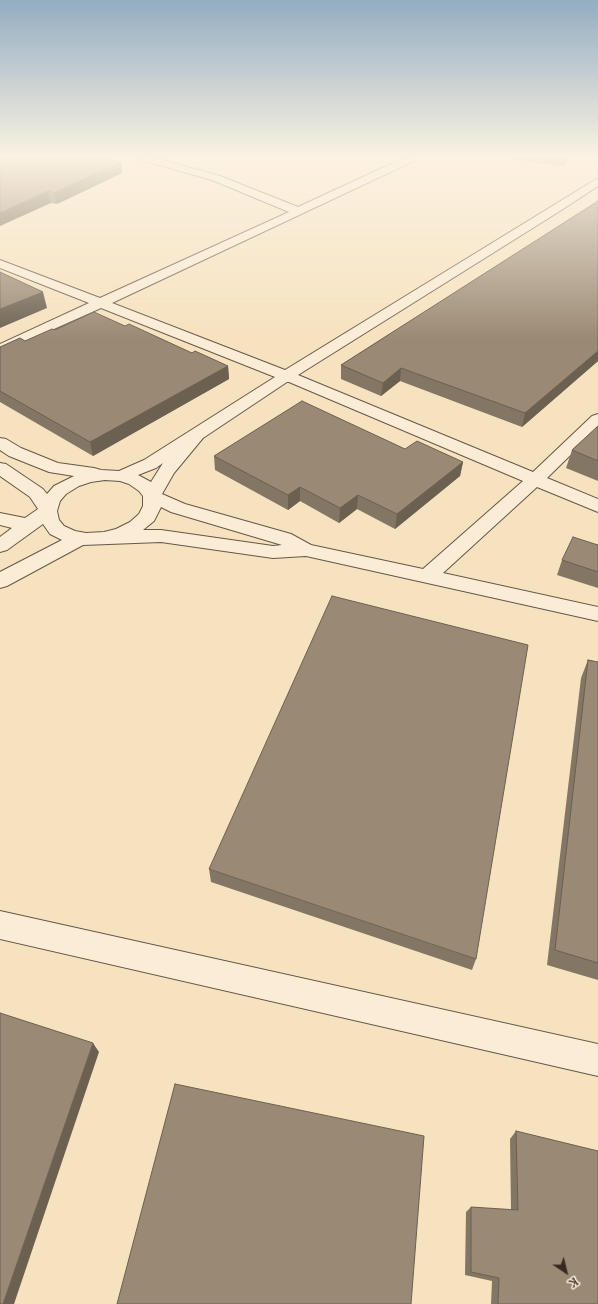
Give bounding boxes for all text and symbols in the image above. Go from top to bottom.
north arrow [546,1252,586,1292]
text: K [565,1273,581,1291]

